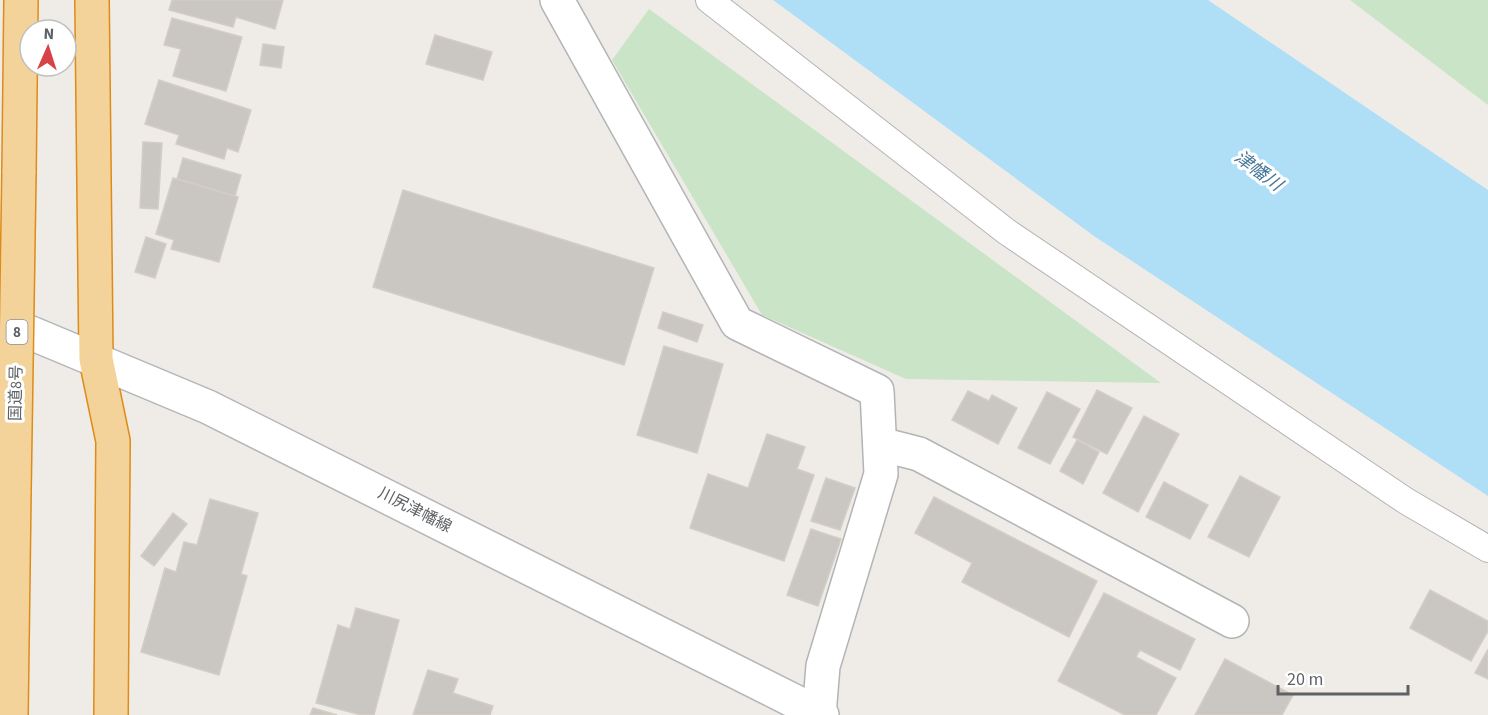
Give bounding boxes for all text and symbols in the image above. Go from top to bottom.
north arrow [18,18,78,78]
text: N [43,23,55,45]
water label: 津幡川 [1229,145,1289,198]
road number: 8 [7,320,28,344]
street label: 国道8号 [5,365,27,421]
street label: 川尻津幡線 [374,482,456,538]
scale bar [1278,658,1408,696]
text: 20 m [1287,667,1323,692]

